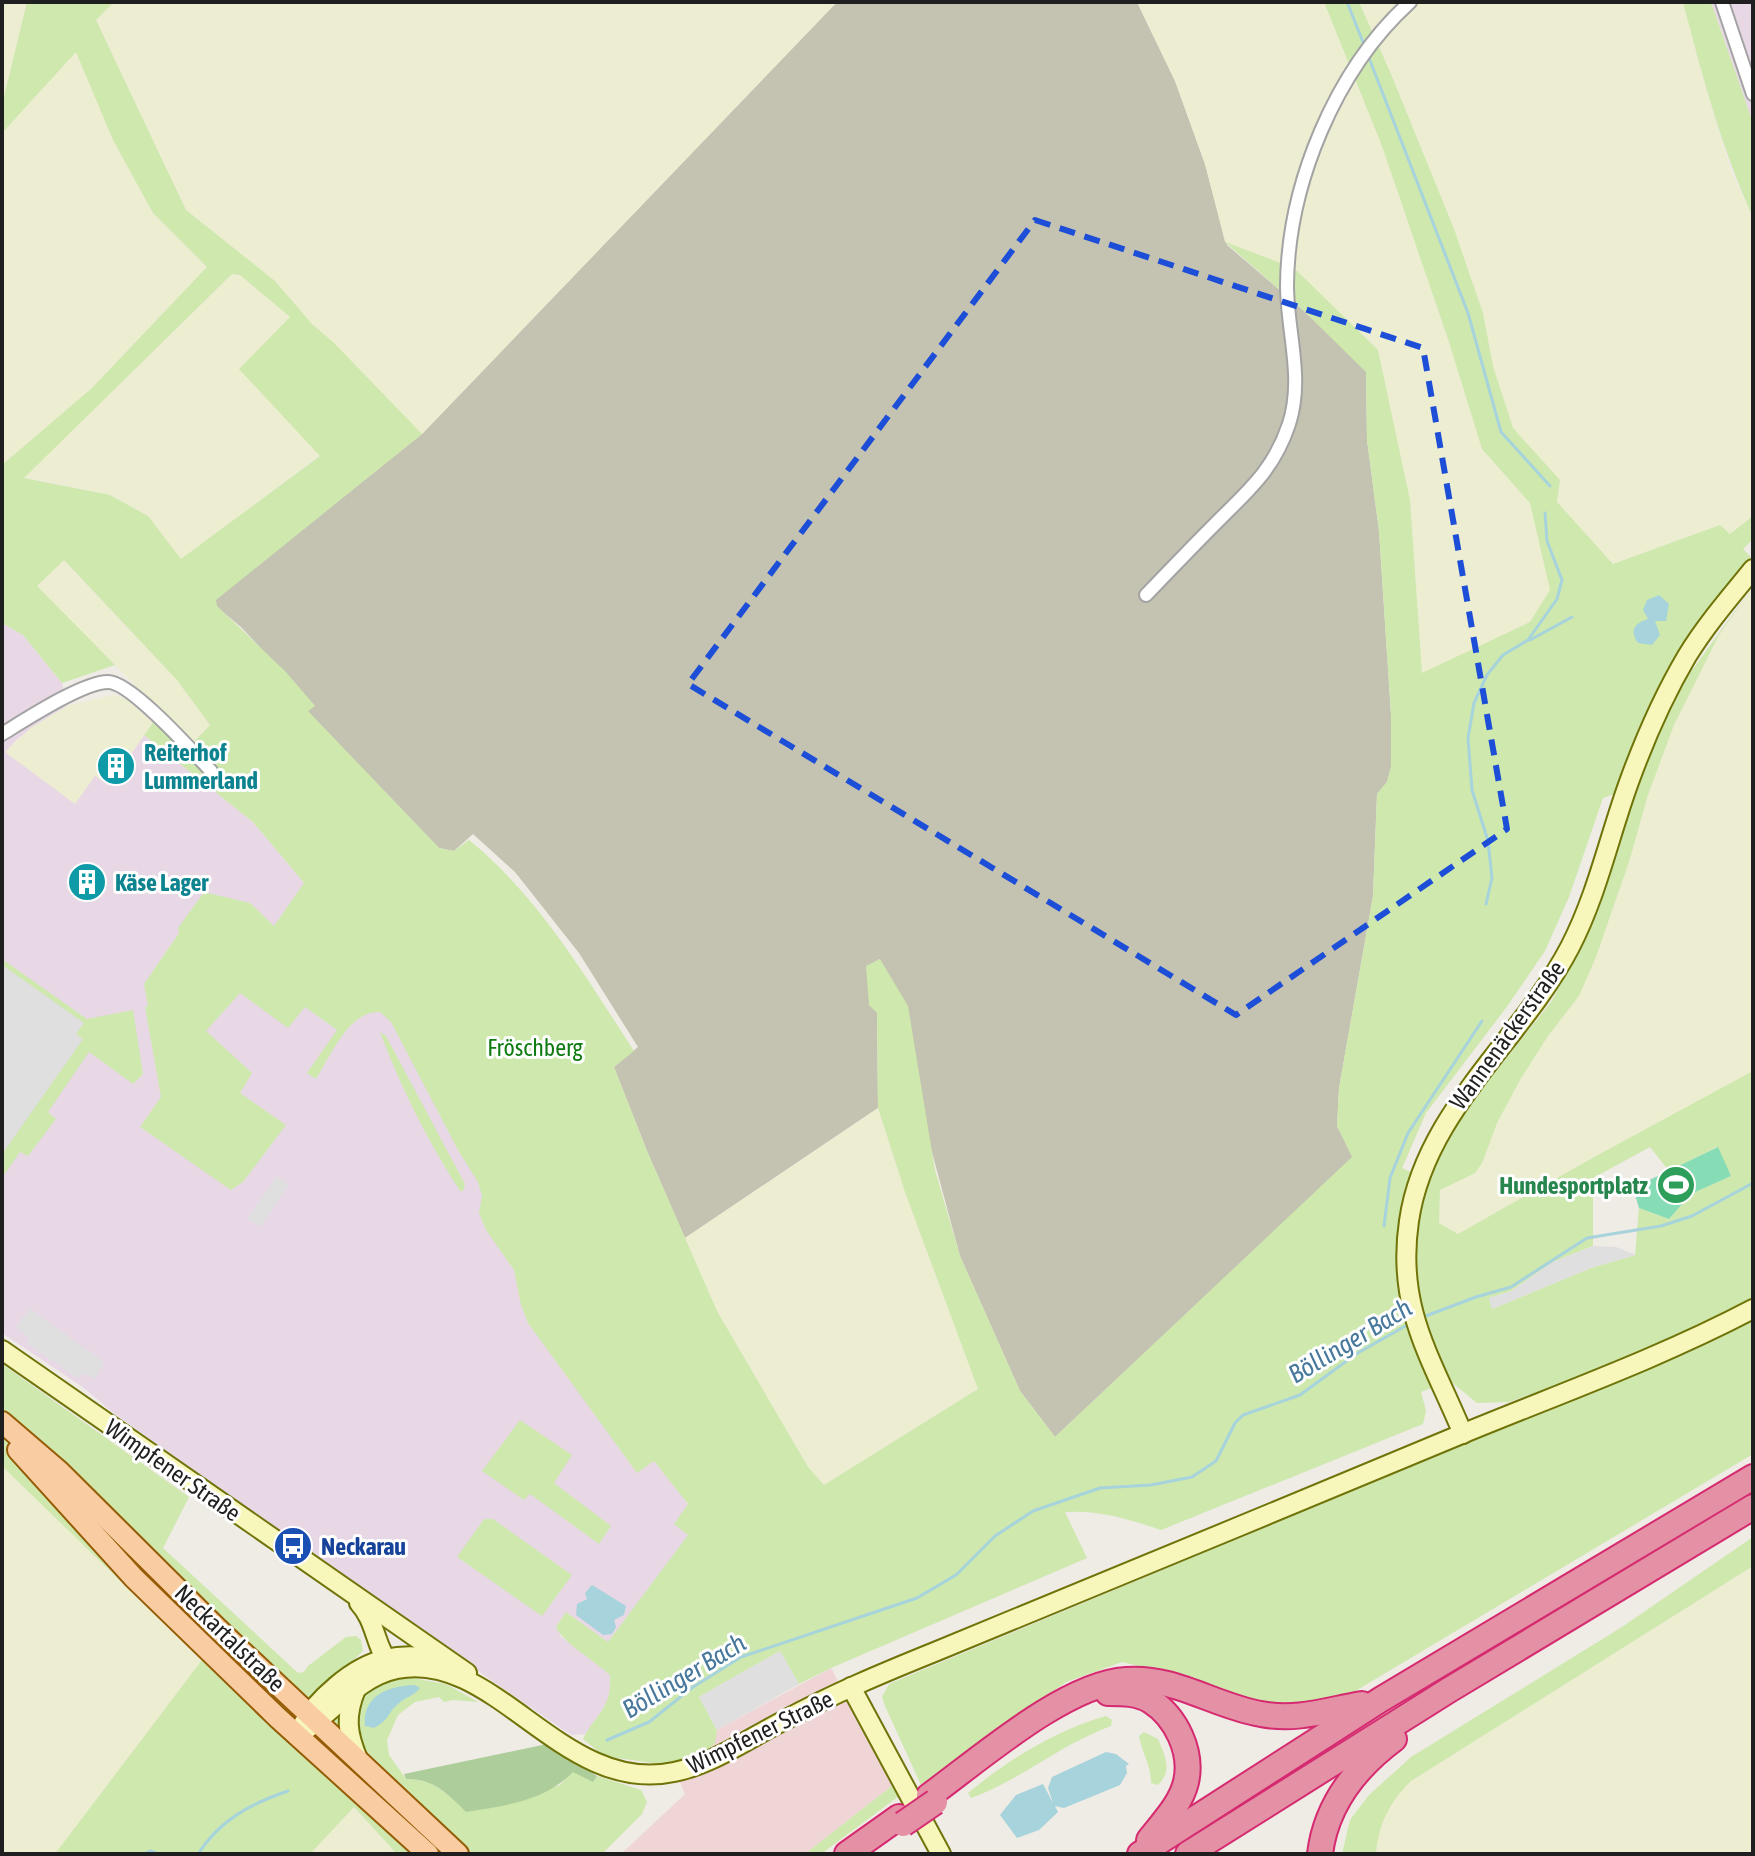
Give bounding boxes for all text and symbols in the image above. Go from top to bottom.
place label: Reiterhof Lummerland [144,739,258,794]
building icon: Reiterhof Lummerland [95,745,137,787]
building icon: Käse Lager [66,861,108,903]
place label: Käse Lager [115,869,209,896]
street label: Wannenäckerstraße [1444,955,1570,1115]
park label: Fröschberg [487,1034,583,1061]
sports icon: Hundesportplatz [1655,1164,1697,1206]
place label: Hundesportplatz [1499,1172,1648,1199]
water label: Böllinger Bach [1283,1292,1417,1389]
street label: Wimpfener Straße [100,1413,246,1527]
bus stop icon: Neckarau [272,1525,314,1567]
place label: Neckarau [321,1533,406,1560]
street label: Neckartalstraße [169,1579,291,1697]
water label: Böllinger Bach [617,1627,751,1724]
street label: Wimpfener Straße [683,1685,837,1779]

